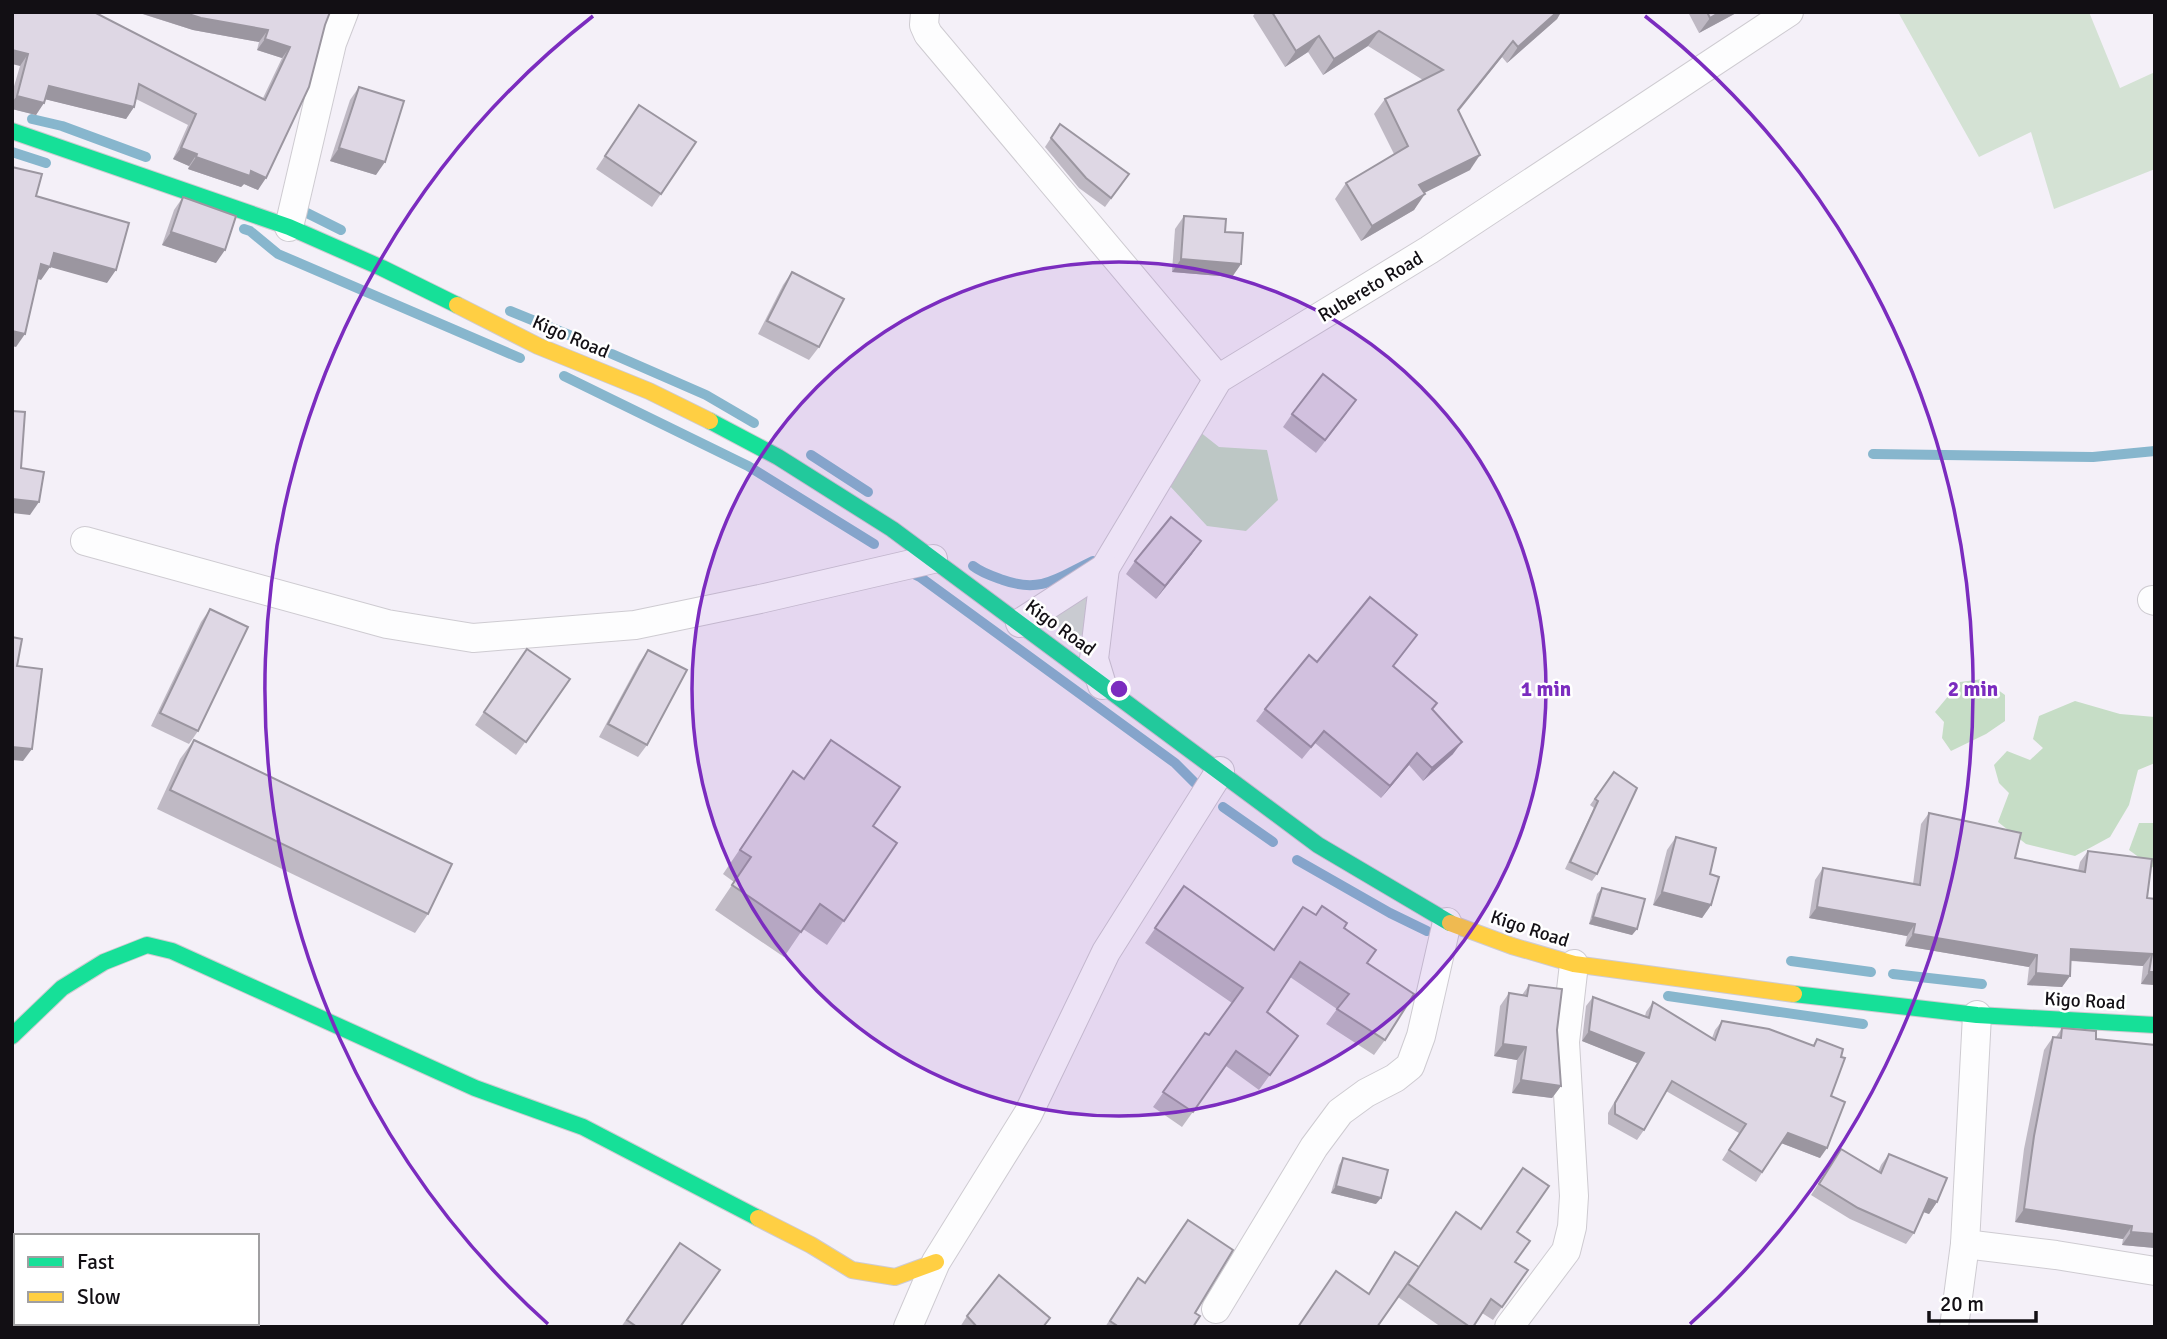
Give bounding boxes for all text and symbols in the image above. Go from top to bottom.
street label: Rubereto Road [1314,246,1427,328]
street label: Kigo Road [529,310,613,364]
street label: Kigo Road [1020,594,1100,661]
text: 1 min [1521,676,1571,702]
text: 2 min [1948,676,1998,702]
centre of rings [1107,677,1131,701]
street label: Kigo Road [1487,905,1572,953]
street label: Kigo Road [2044,987,2126,1015]
legend [14,1234,259,1325]
text: Fast [77,1249,114,1275]
scale bar [1929,1280,2036,1324]
text: Slow [77,1284,121,1310]
text: 20 m [1940,1291,1984,1317]

